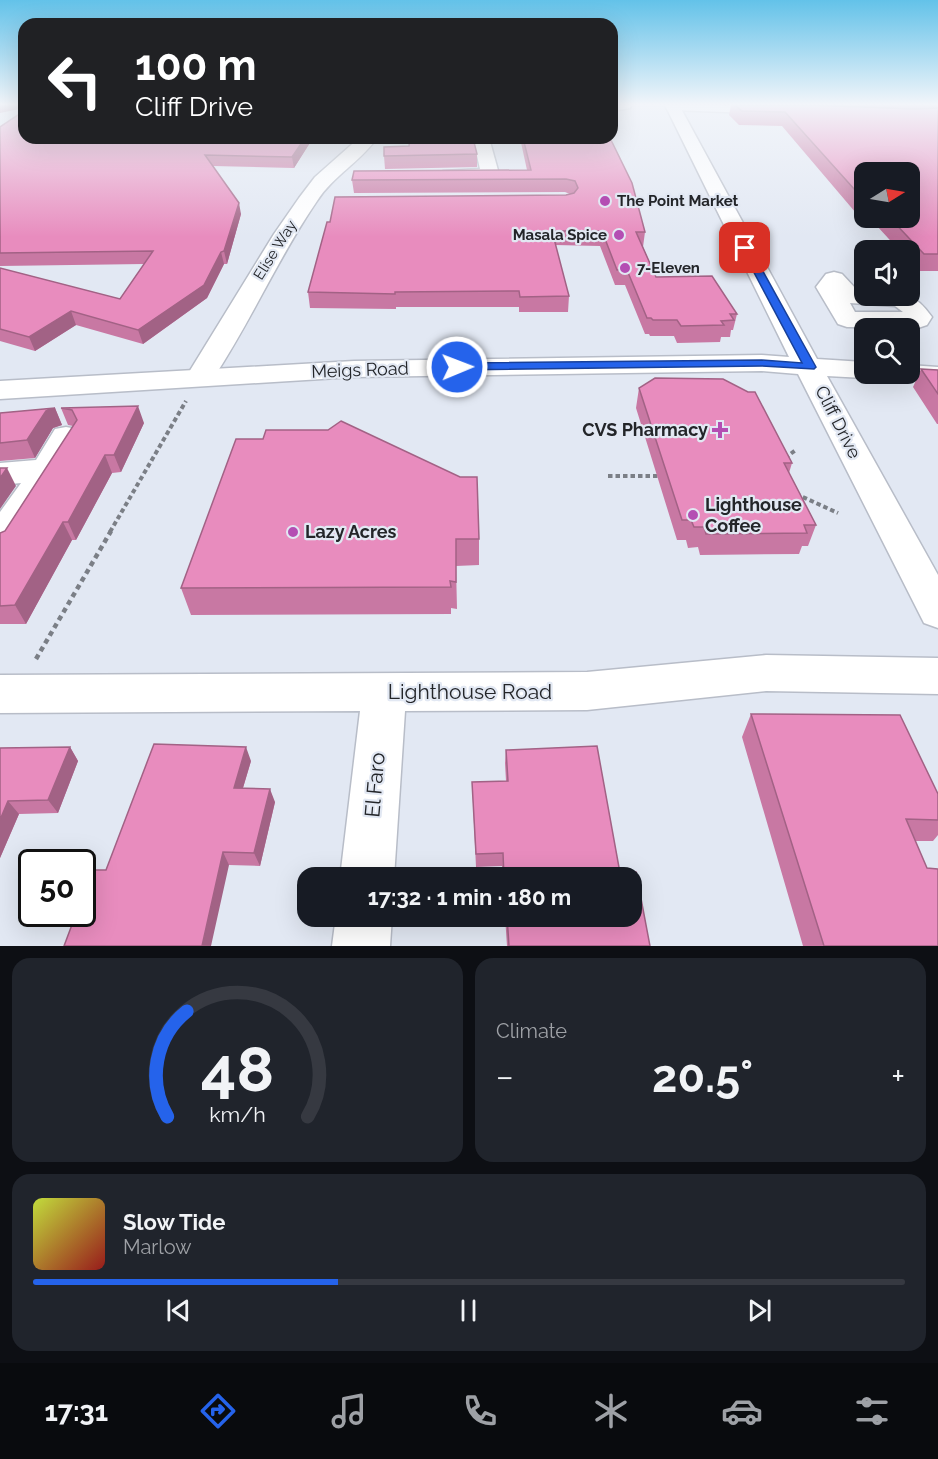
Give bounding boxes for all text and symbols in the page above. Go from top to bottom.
text: 100 m [135,41,257,90]
icon: left [36,42,114,120]
text: Cliff Drive [135,91,253,122]
north arrow [854,162,920,228]
map controls [854,162,920,384]
place label: The Point Market [617,192,739,210]
marker: The Point Market [598,194,612,208]
street label: Elise Way [250,217,300,283]
pin [719,222,770,273]
place label: Masala Spice [513,226,607,244]
marker: Masala Spice [612,228,626,242]
icon: arrive [728,231,761,264]
button: sound [854,240,920,306]
place label: 7-Eleven [637,259,700,277]
marker: 7-Eleven [618,261,632,275]
button: search [854,318,920,384]
position arrow [425,335,489,399]
street label: Meigs Road [311,357,409,382]
street label: Cliff Drive [811,382,866,462]
place label: CVS Pharmacy [582,419,708,440]
marker: CVS Pharmacy [713,423,727,437]
place label: Lighthouse Coffee [705,494,802,536]
marker: Lighthouse Coffee [686,508,700,522]
place label: Lazy Acres [305,521,397,542]
marker: Lazy Acres [286,525,300,539]
street label: Lighthouse Road [388,679,552,704]
street label: El Faro [359,751,390,819]
speed limit sign: 50 [18,849,96,927]
text: 17:32 · 1 min · 180 m [368,884,571,910]
text: Climate [496,1019,567,1043]
text: 48 [201,1032,274,1106]
text: 20.5° [652,1050,753,1103]
text: − [496,1057,514,1096]
text: + [891,1057,905,1096]
text: km/h [209,1102,266,1127]
text: Slow Tide [123,1209,225,1235]
text: Marlow [123,1235,192,1259]
icon: previous [162,1294,195,1327]
icon: pause [452,1294,485,1327]
icon: next [743,1294,776,1327]
icon: directions [197,1390,239,1432]
icon: music [328,1390,370,1432]
icon: phone [459,1390,501,1432]
icon: climate [590,1390,632,1432]
icon: car [721,1390,763,1432]
icon: filters [851,1390,893,1432]
text: 17:31 [44,1396,108,1427]

